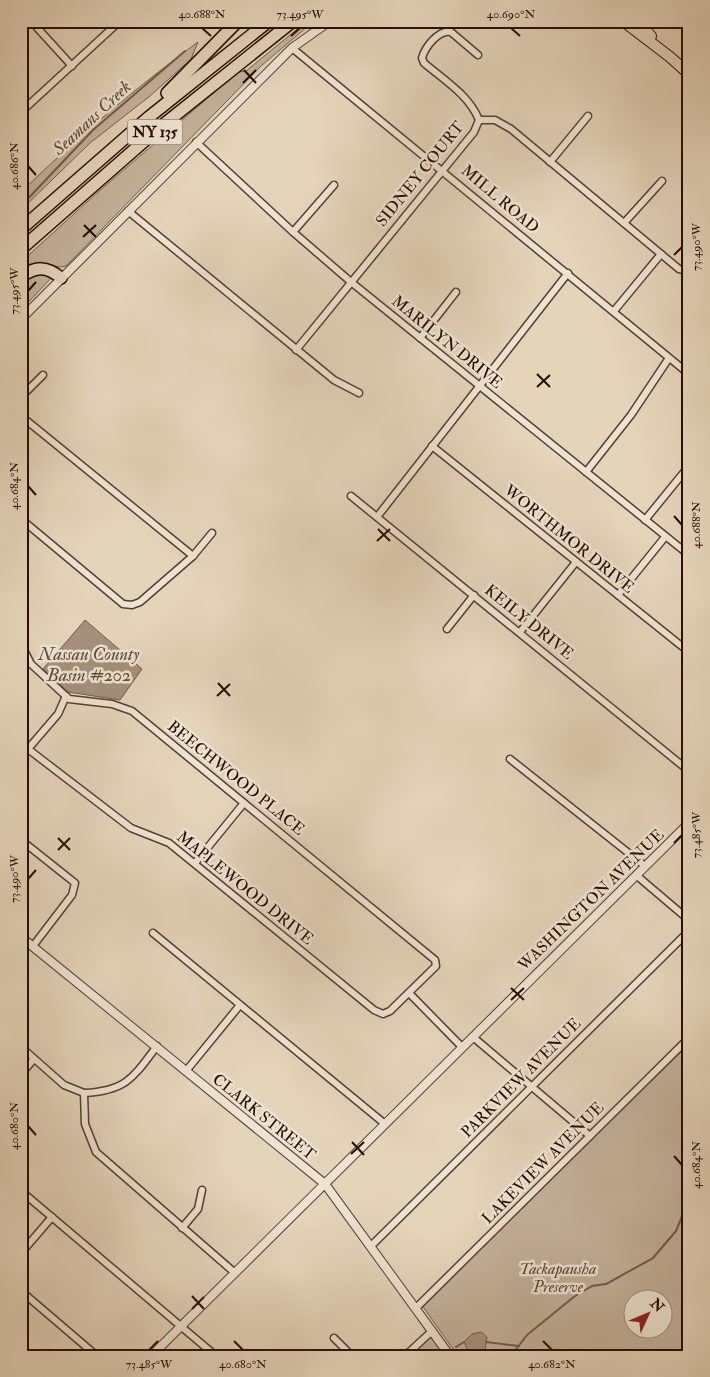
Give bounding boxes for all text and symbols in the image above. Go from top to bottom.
text: 40.688°N [178,7,226,22]
text: 73.495°W [277,7,324,22]
text: 40.690°N [487,7,535,22]
water label: Seamans Creek [47,76,136,161]
street label: SIDNEY COURT [372,117,469,231]
road number: NY 135 [128,120,182,144]
text: 40.686°N [7,142,22,190]
street label: MILL ROAD [457,161,543,237]
text: 73.490°W [689,222,704,271]
text: 73.495°W [7,267,22,314]
street label: MARILYN DRIVE [387,291,507,393]
text: 40.684°N [7,462,22,510]
street label: WORTHMOR DRIVE [499,480,638,598]
text: 40.688°N [689,501,704,549]
street label: KEILY DRIVE [481,580,577,664]
water label: Nassau County Basin #202 [38,643,140,687]
street label: BEECHWOOD PLACE [163,716,309,840]
text: 73.485°W [689,811,704,858]
street label: WASHINGTON AVENUE [513,825,668,976]
street label: MAPLEWOOD DRIVE [173,827,317,949]
text: 73.490°W [7,854,22,903]
street label: PARKVIEW AVENUE [457,1014,585,1142]
street label: CLARK STREET [208,1069,320,1165]
street label: LAKEVIEW AVENUE [478,1098,608,1228]
text: 40.680°N [7,1102,22,1150]
text: 40.684°N [689,1141,704,1189]
park label: Tackapausha Preserve [520,1259,596,1297]
north arrow [622,1290,672,1340]
text: N [646,1294,668,1316]
text: 73.485°W [126,1357,173,1372]
text: 40.680°N [219,1357,267,1372]
text: 40.682°N [528,1357,576,1372]

